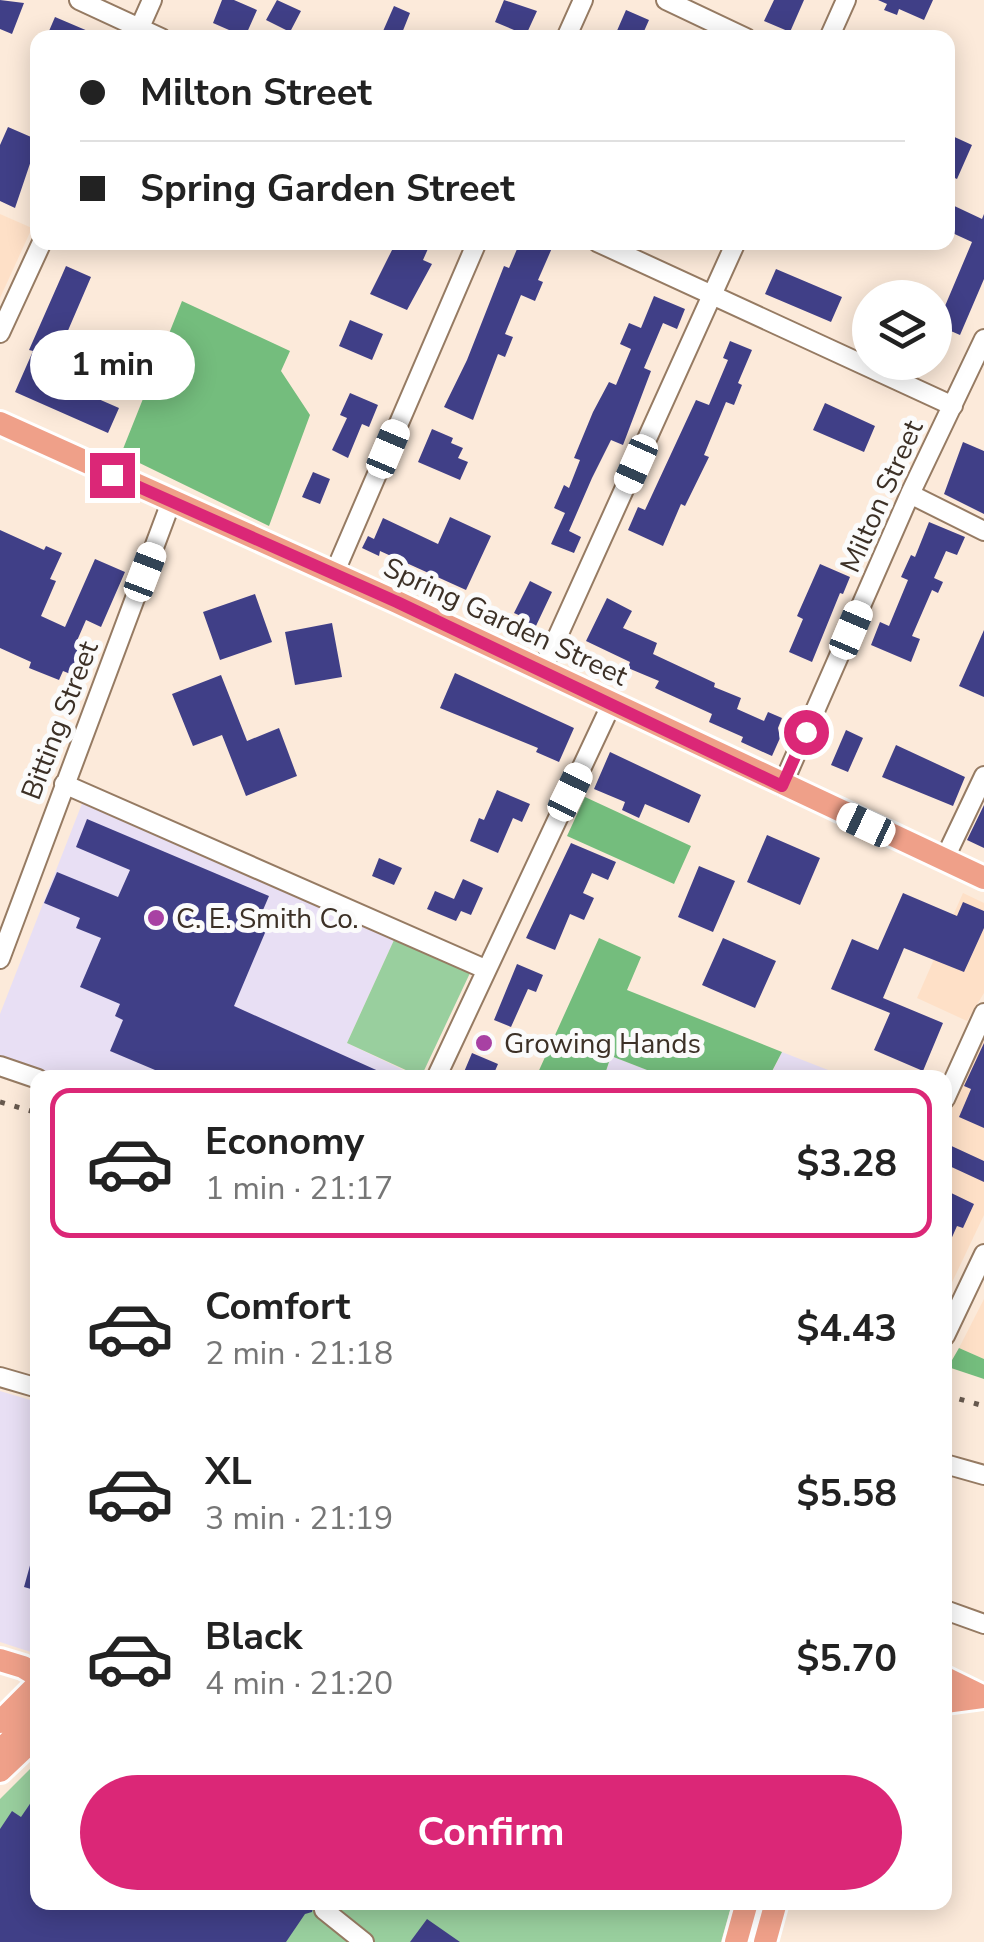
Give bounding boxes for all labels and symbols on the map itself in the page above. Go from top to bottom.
callout: 1 min [29,330,194,400]
street label: Milton Street [831,414,933,579]
car [362,416,414,482]
car [610,430,662,498]
route end [90,453,135,498]
car [120,539,170,605]
street label: Spring Garden Street [377,549,634,695]
car [825,597,877,663]
street label: Bitting Street [12,635,108,805]
route start [784,710,829,755]
car [543,758,597,826]
car [832,799,900,851]
place label: C. E. Smith Co. [176,900,359,938]
marker: C. E. Smith Co. [145,907,167,929]
place label: Growing Hands [504,1025,701,1063]
marker: Growing Hands [473,1032,495,1054]

